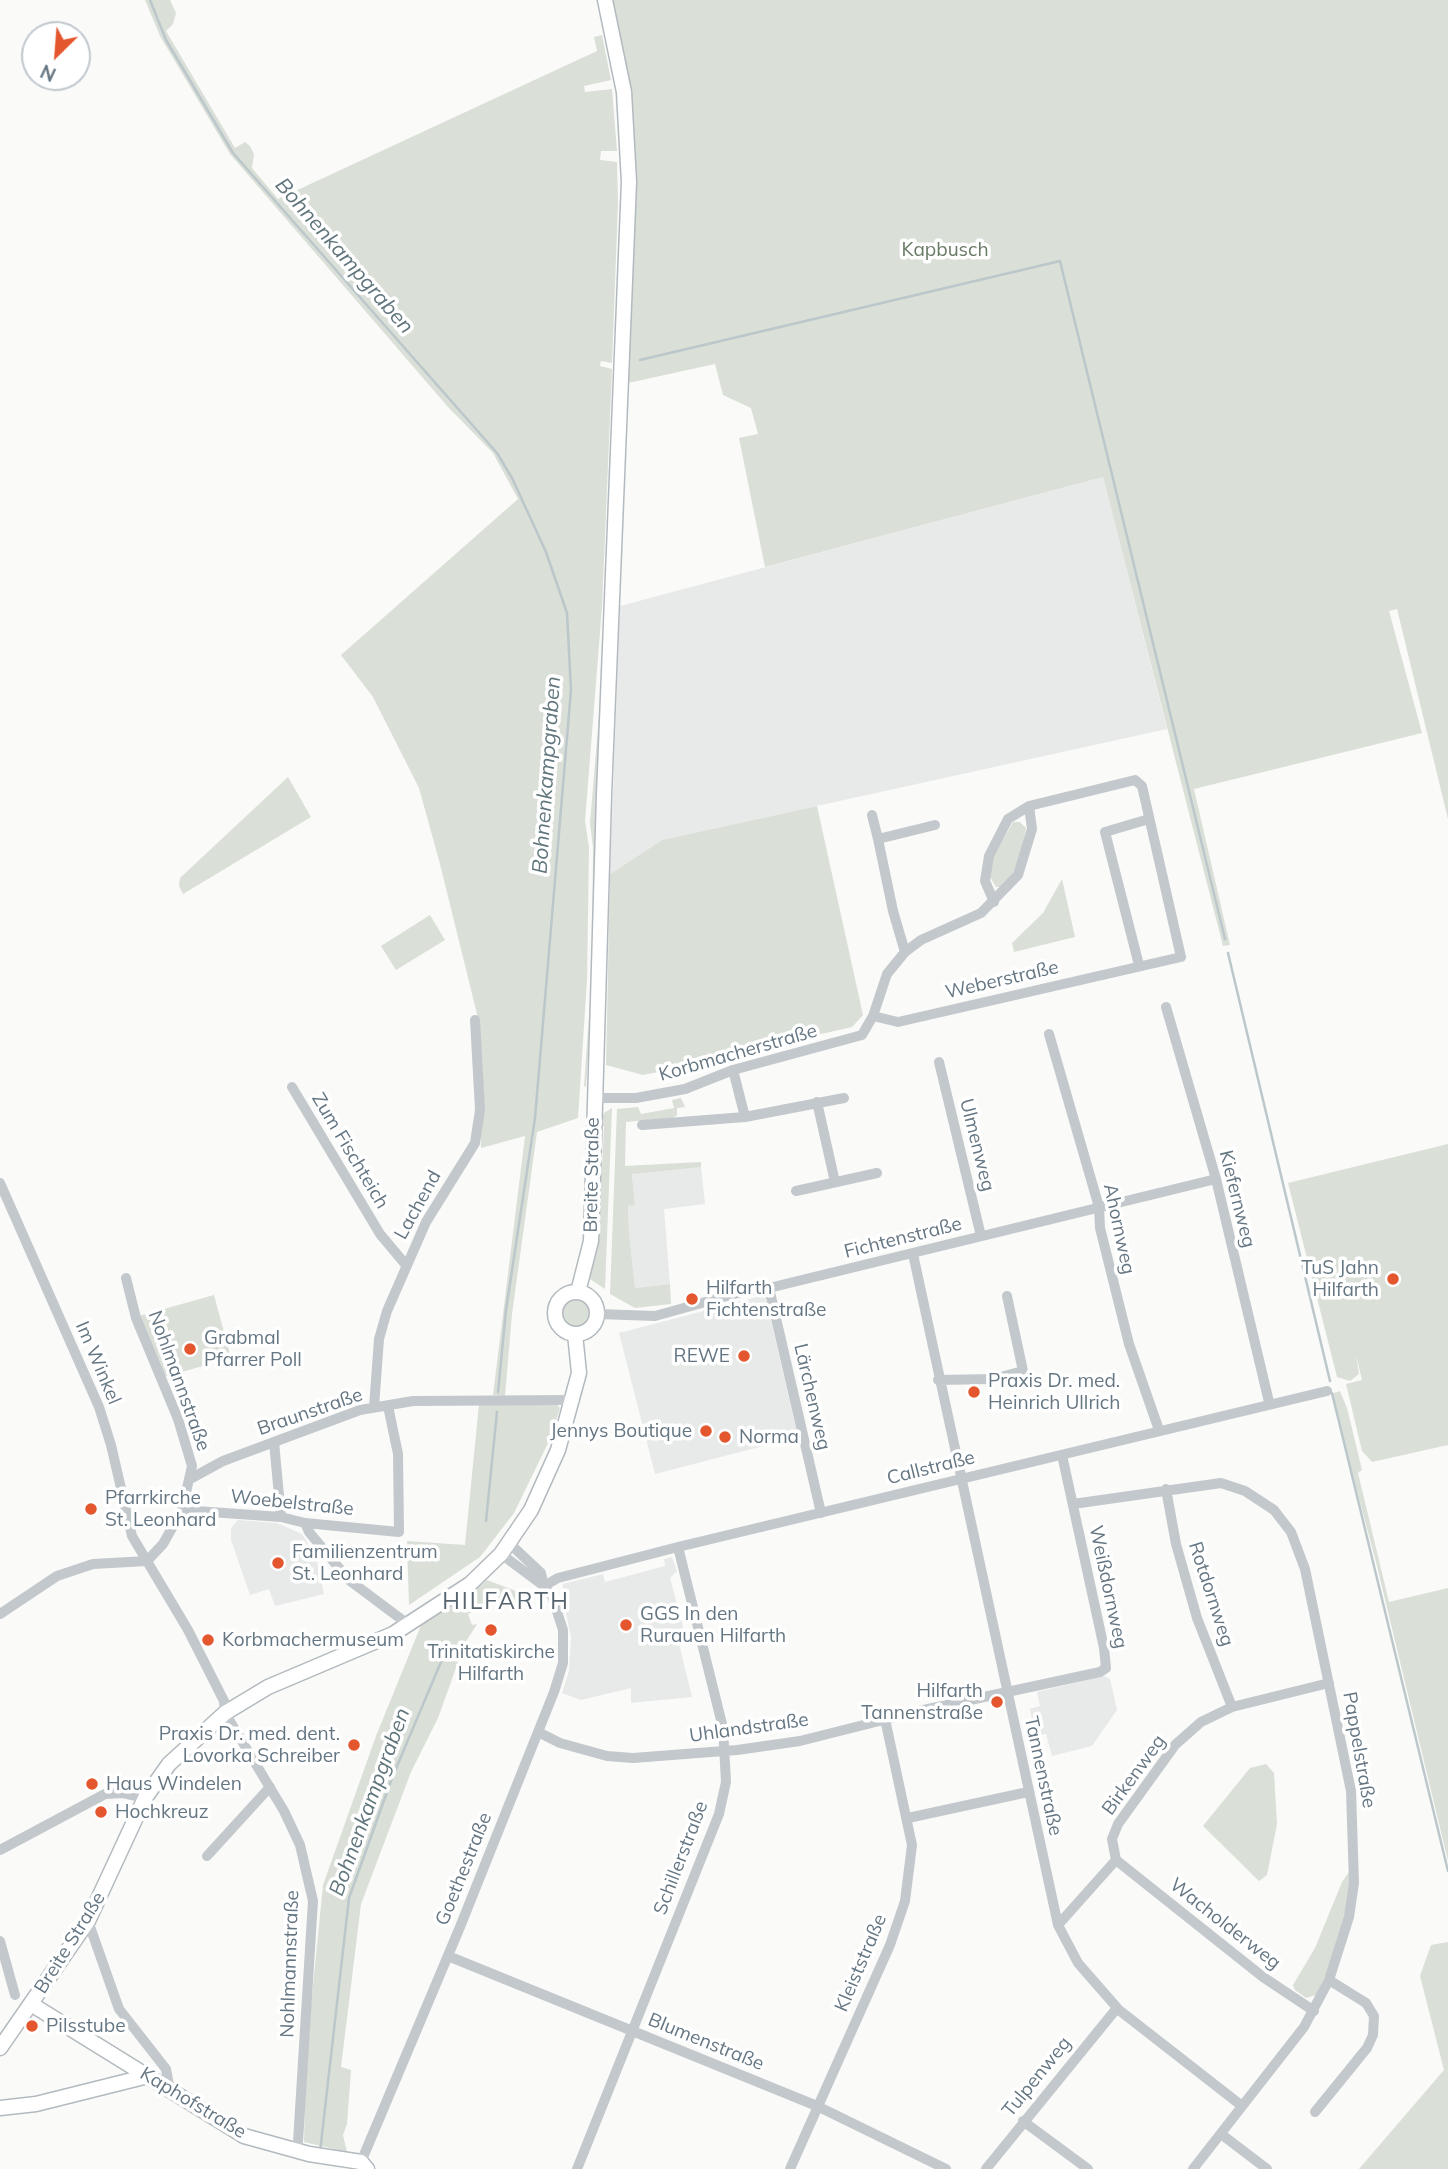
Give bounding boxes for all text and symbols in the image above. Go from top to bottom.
north arrow [21,21,91,91]
text: N [36,59,60,87]
water label: Bohnenkampgraben [270,173,418,339]
park label: Kapbusch [901,239,989,261]
water label: Bohnenkampgraben [528,675,566,875]
street label: Weberstraße [943,956,1061,1004]
street label: Korbmacherstraße [656,1020,820,1086]
street label: Zum Fischteich [307,1089,393,1213]
street label: Ulmenweg [954,1096,1000,1194]
street label: Breite Straße [580,1117,604,1233]
street label: Kiefernweg [1214,1148,1260,1250]
street label: Lachend [390,1167,446,1243]
street label: Ahornweg [1098,1182,1140,1276]
street label: Fichtenstraße [842,1212,964,1264]
place label: TuS Jahn Hilfarth [1301,1257,1379,1301]
marker: TuS Jahn Hilfarth [1385,1271,1401,1287]
place label: Hilfarth Fichtenstraße [706,1277,826,1321]
marker: Hilfarth Fichtenstraße [684,1291,700,1307]
street label: Nohlmannstraße [143,1308,215,1454]
street label: Im Winkel [70,1318,126,1408]
place label: Grabmal Pfarrer Poll [204,1327,302,1371]
marker: Grabmal Pfarrer Poll [182,1341,198,1357]
street label: Lärchenweg [789,1342,835,1452]
place label: REWE [674,1345,730,1367]
marker: REWE [736,1348,752,1364]
place label: Praxis Dr. med. Heinrich Ullrich [988,1370,1120,1414]
street label: Braunstraße [254,1383,366,1441]
marker: Praxis Dr. med. Heinrich Ullrich [966,1384,982,1400]
place label: Jennys Boutique [550,1420,692,1442]
marker: Jennys Boutique [698,1423,714,1439]
place label: Norma [739,1426,799,1448]
marker: Norma [717,1429,733,1445]
street label: Callstraße [885,1446,977,1490]
street label: Woebelstraße [229,1485,355,1521]
place label: Pfarrkirche St. Leonhard [105,1487,216,1531]
marker: Pfarrkirche St. Leonhard [83,1501,99,1517]
street label: Weißdornweg [1084,1523,1132,1651]
street label: Rotdornweg [1183,1539,1239,1649]
place label: Familienzentrum St. Leonhard [292,1541,438,1585]
marker: Familienzentrum St. Leonhard [270,1555,286,1571]
district label: HILFARTH [443,1588,569,1616]
place label: GGS In den Rurauen Hilfarth [640,1603,786,1647]
marker: GGS In den Rurauen Hilfarth [618,1617,634,1633]
marker: Trinitatiskirche Hilfarth [483,1622,499,1638]
place label: Korbmachermuseum [222,1629,404,1651]
marker: Korbmachermuseum [200,1632,216,1648]
place label: Trinitatiskirche Hilfarth [427,1641,555,1685]
place label: Hilfarth Tannenstraße [861,1680,983,1724]
street label: Pappelstraße [1338,1690,1380,1810]
marker: Hilfarth Tannenstraße [989,1694,1005,1710]
water label: Bohnenkampgraben [324,1705,416,1899]
street label: Uhlandstraße [688,1708,810,1748]
street label: Tannenstraße [1019,1714,1067,1838]
place label: Praxis Dr. med. dent. Lovorka Schreiber [159,1723,340,1767]
street label: Birkenweg [1097,1731,1171,1819]
marker: Praxis Dr. med. dent. Lovorka Schreiber [346,1737,362,1753]
place label: Haus Windelen [106,1773,242,1795]
marker: Haus Windelen [84,1776,100,1792]
street label: Schillerstraße [649,1798,713,1918]
place label: Hochkreuz [115,1801,209,1823]
marker: Hochkreuz [93,1804,109,1820]
street label: Goethestraße [431,1809,497,1929]
street label: Wacholderweg [1165,1874,1285,1974]
street label: Breite Straße [30,1888,110,1998]
street label: Nohlmannstraße [276,1890,304,2038]
street label: Kleiststraße [830,1911,892,2015]
street label: Blumenstraße [645,2008,767,2076]
place label: Pilsstube [46,2015,126,2037]
marker: Pilsstube [24,2018,40,2034]
street label: Tulpenweg [998,2032,1076,2122]
street label: Kaphofstraße [136,2062,250,2144]

